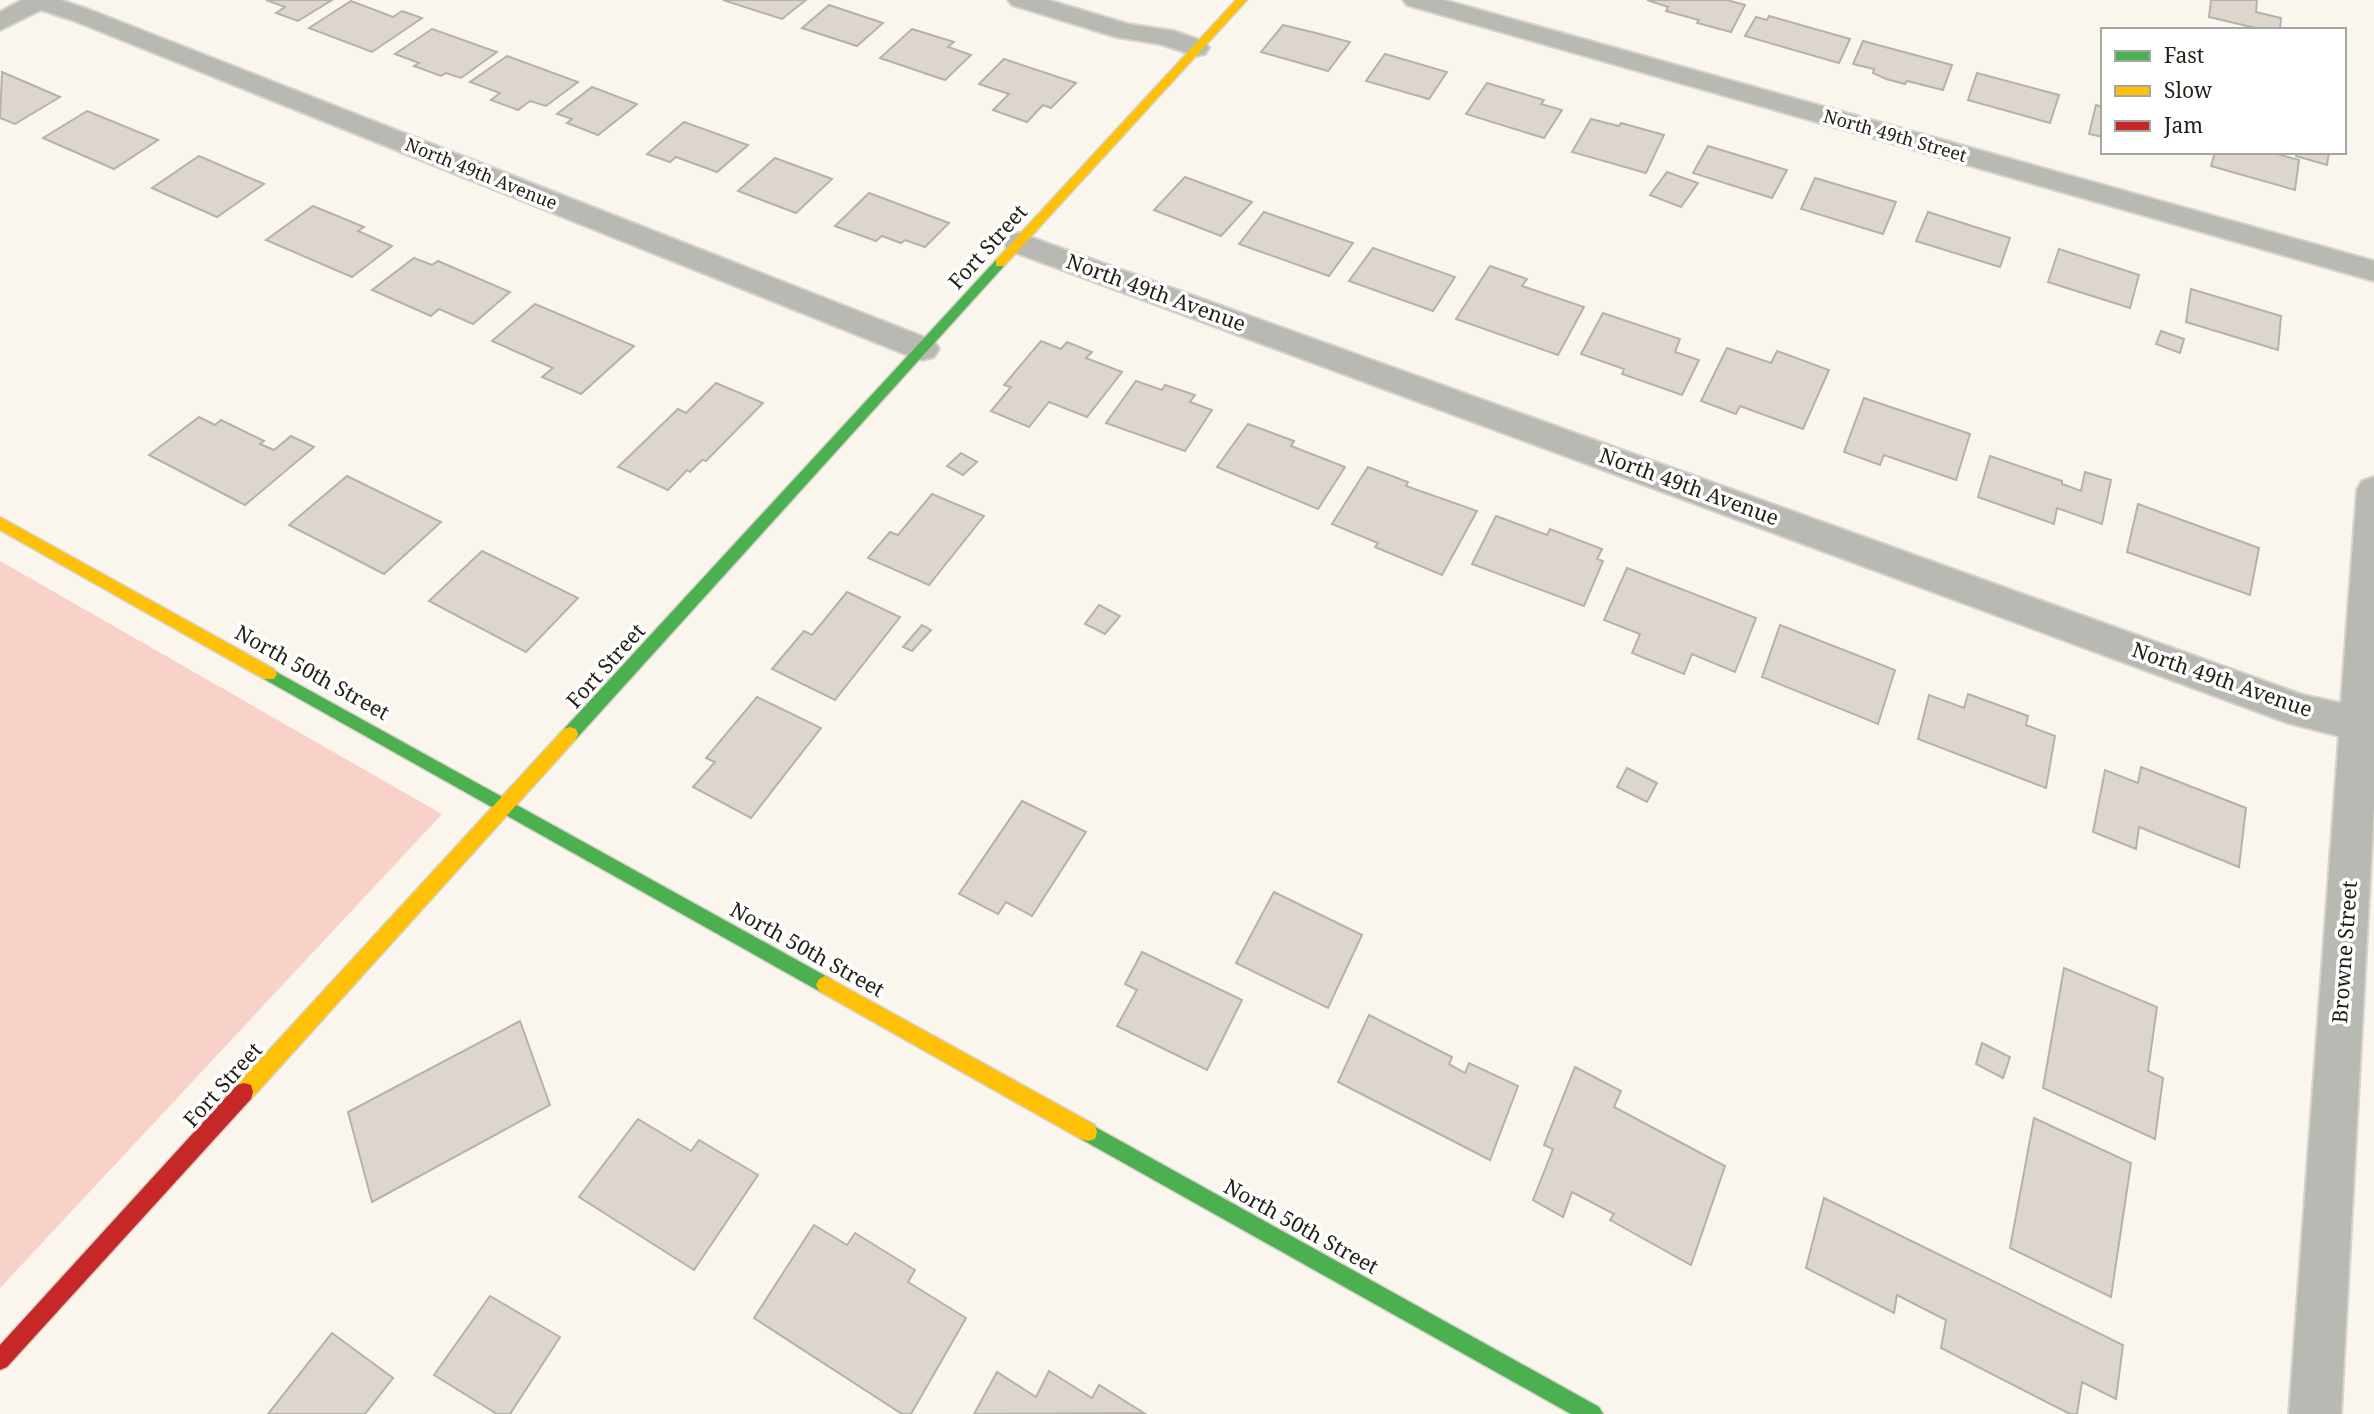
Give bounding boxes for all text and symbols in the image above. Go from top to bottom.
legend [2101,28,2346,154]
text: Fast [2164,41,2204,69]
text: Slow [2164,76,2213,104]
street label: North 49th Street [1821,103,1970,167]
text: Jam [2163,111,2203,139]
street label: North 49th Avenue [402,132,561,215]
street label: Fort Street [942,198,1033,295]
street label: North 49th Avenue [1063,247,1250,338]
street label: North 49th Avenue [1596,441,1783,532]
street label: Fort Street [560,617,651,714]
street label: North 50th Street [230,618,395,726]
street label: North 49th Avenue [2128,635,2316,723]
street label: Browne Street [2325,880,2363,1024]
street label: North 50th Street [725,895,890,1003]
street label: Fort Street [177,1036,268,1133]
street label: North 50th Street [1219,1172,1384,1280]

